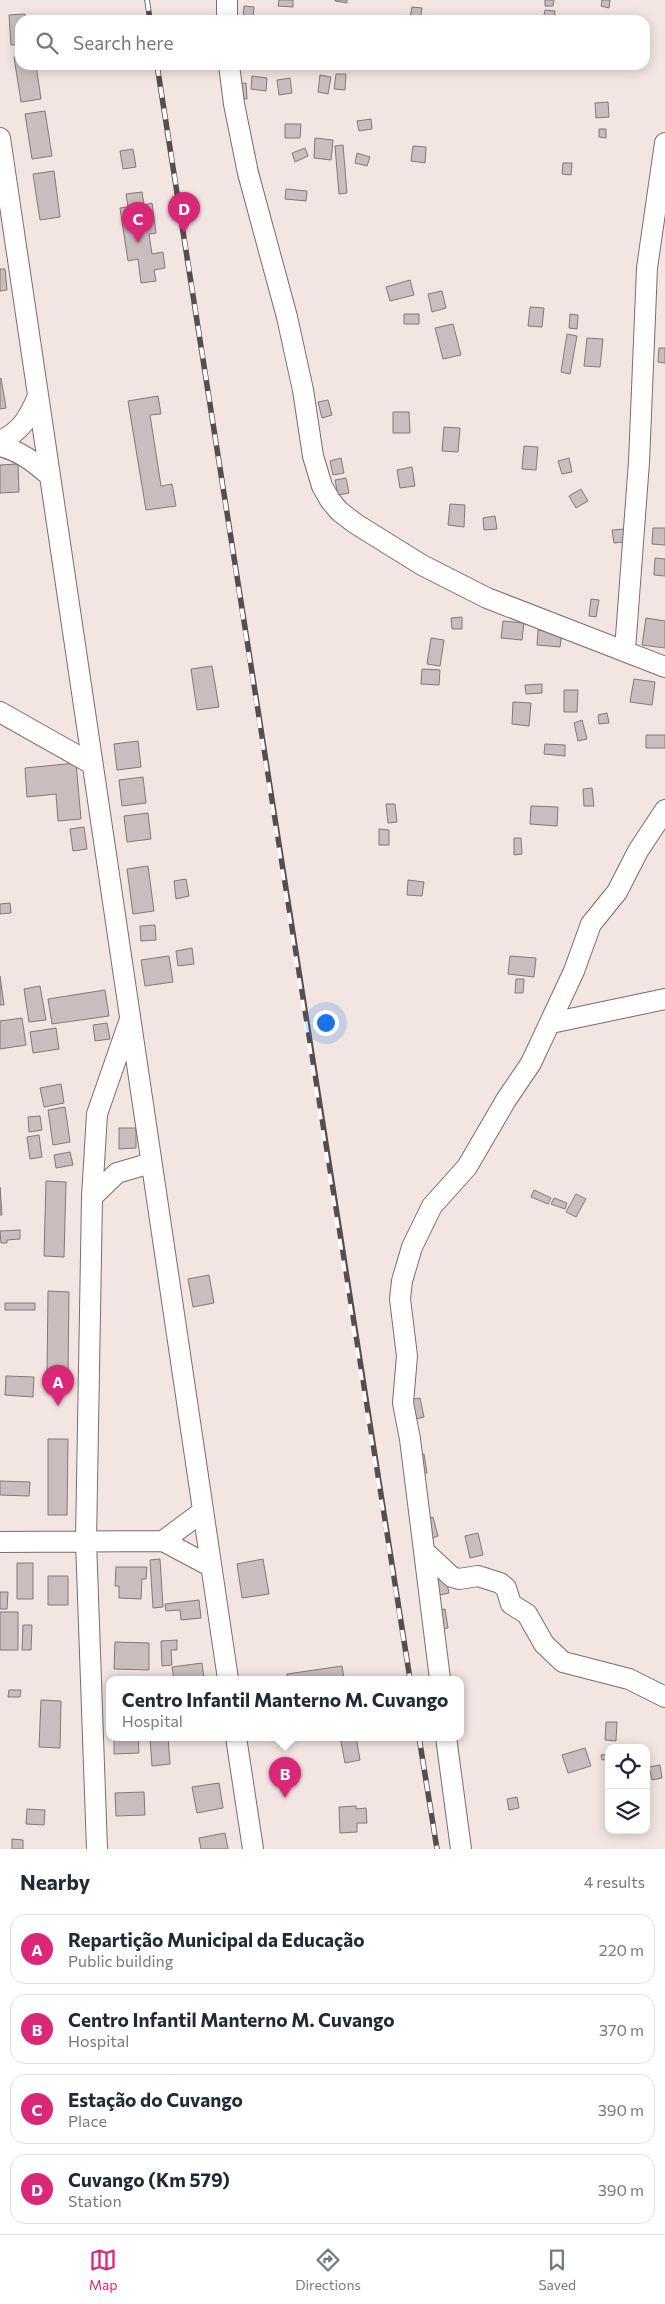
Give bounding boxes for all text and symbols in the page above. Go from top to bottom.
search box [15,15,650,70]
icon: search [33,29,61,57]
text: Search here [73,31,173,54]
pin: D [168,192,200,233]
pin: C [122,202,154,243]
your location [313,1010,339,1036]
pin: A [42,1365,74,1406]
popup [106,1676,464,1741]
text: Centro Infantil Manterno M. Cuvango [122,1688,448,1711]
text: Hospital [122,1711,183,1730]
map controls [605,1744,650,1834]
button: locate [605,1744,650,1789]
pin: B [269,1757,301,1798]
button: layers [605,1789,650,1834]
text: Nearby [20,1869,90,1894]
text: 4 results [584,1872,645,1891]
text: Repartição Municipal da Educação [68,1928,365,1951]
text: A [31,1940,43,1959]
text: 220 m [599,1940,644,1959]
text: Public building [68,1951,173,1970]
text: Centro Infantil Manterno M. Cuvango [68,2008,395,2031]
text: B [32,2020,42,2039]
text: 370 m [599,2020,644,2039]
text: Hospital [68,2031,129,2050]
text: Estação do Cuvango [68,2088,243,2111]
text: C [32,2100,42,2119]
text: 390 m [598,2100,644,2119]
text: Place [68,2111,107,2130]
text: Cuvango (Km 579) [68,2168,230,2191]
text: D [31,2180,43,2199]
text: 390 m [598,2180,644,2199]
text: Station [68,2191,122,2210]
tab: Map [89,2246,118,2293]
tab: Directions [295,2246,361,2293]
tab: Saved [538,2246,576,2293]

